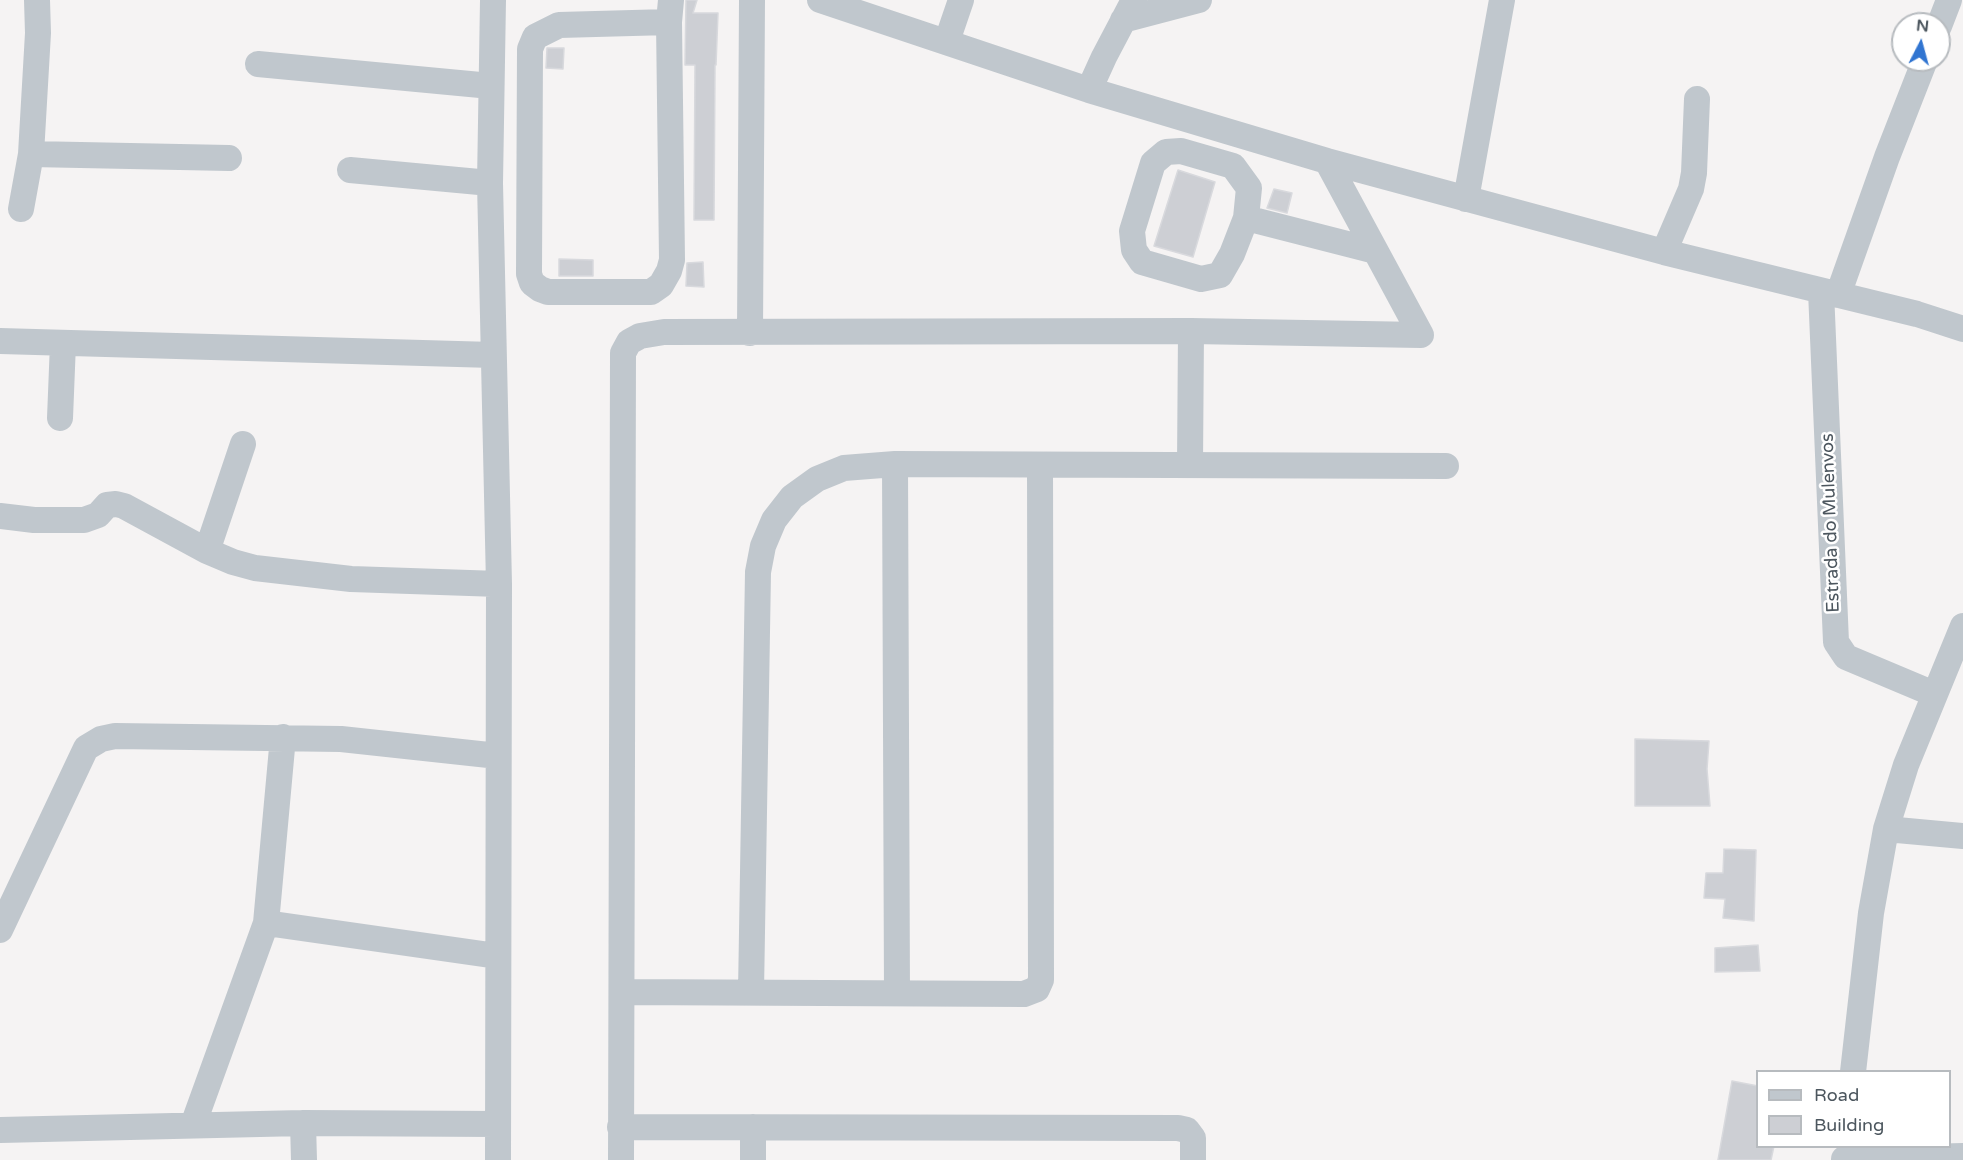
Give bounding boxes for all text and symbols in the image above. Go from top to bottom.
north arrow [1891,12,1951,72]
text: N [1915,15,1930,37]
street label: Estrada do Mulenvos [1817,433,1845,613]
legend [1756,1070,1951,1148]
text: Road [1814,1084,1859,1106]
text: Building [1814,1114,1884,1136]

